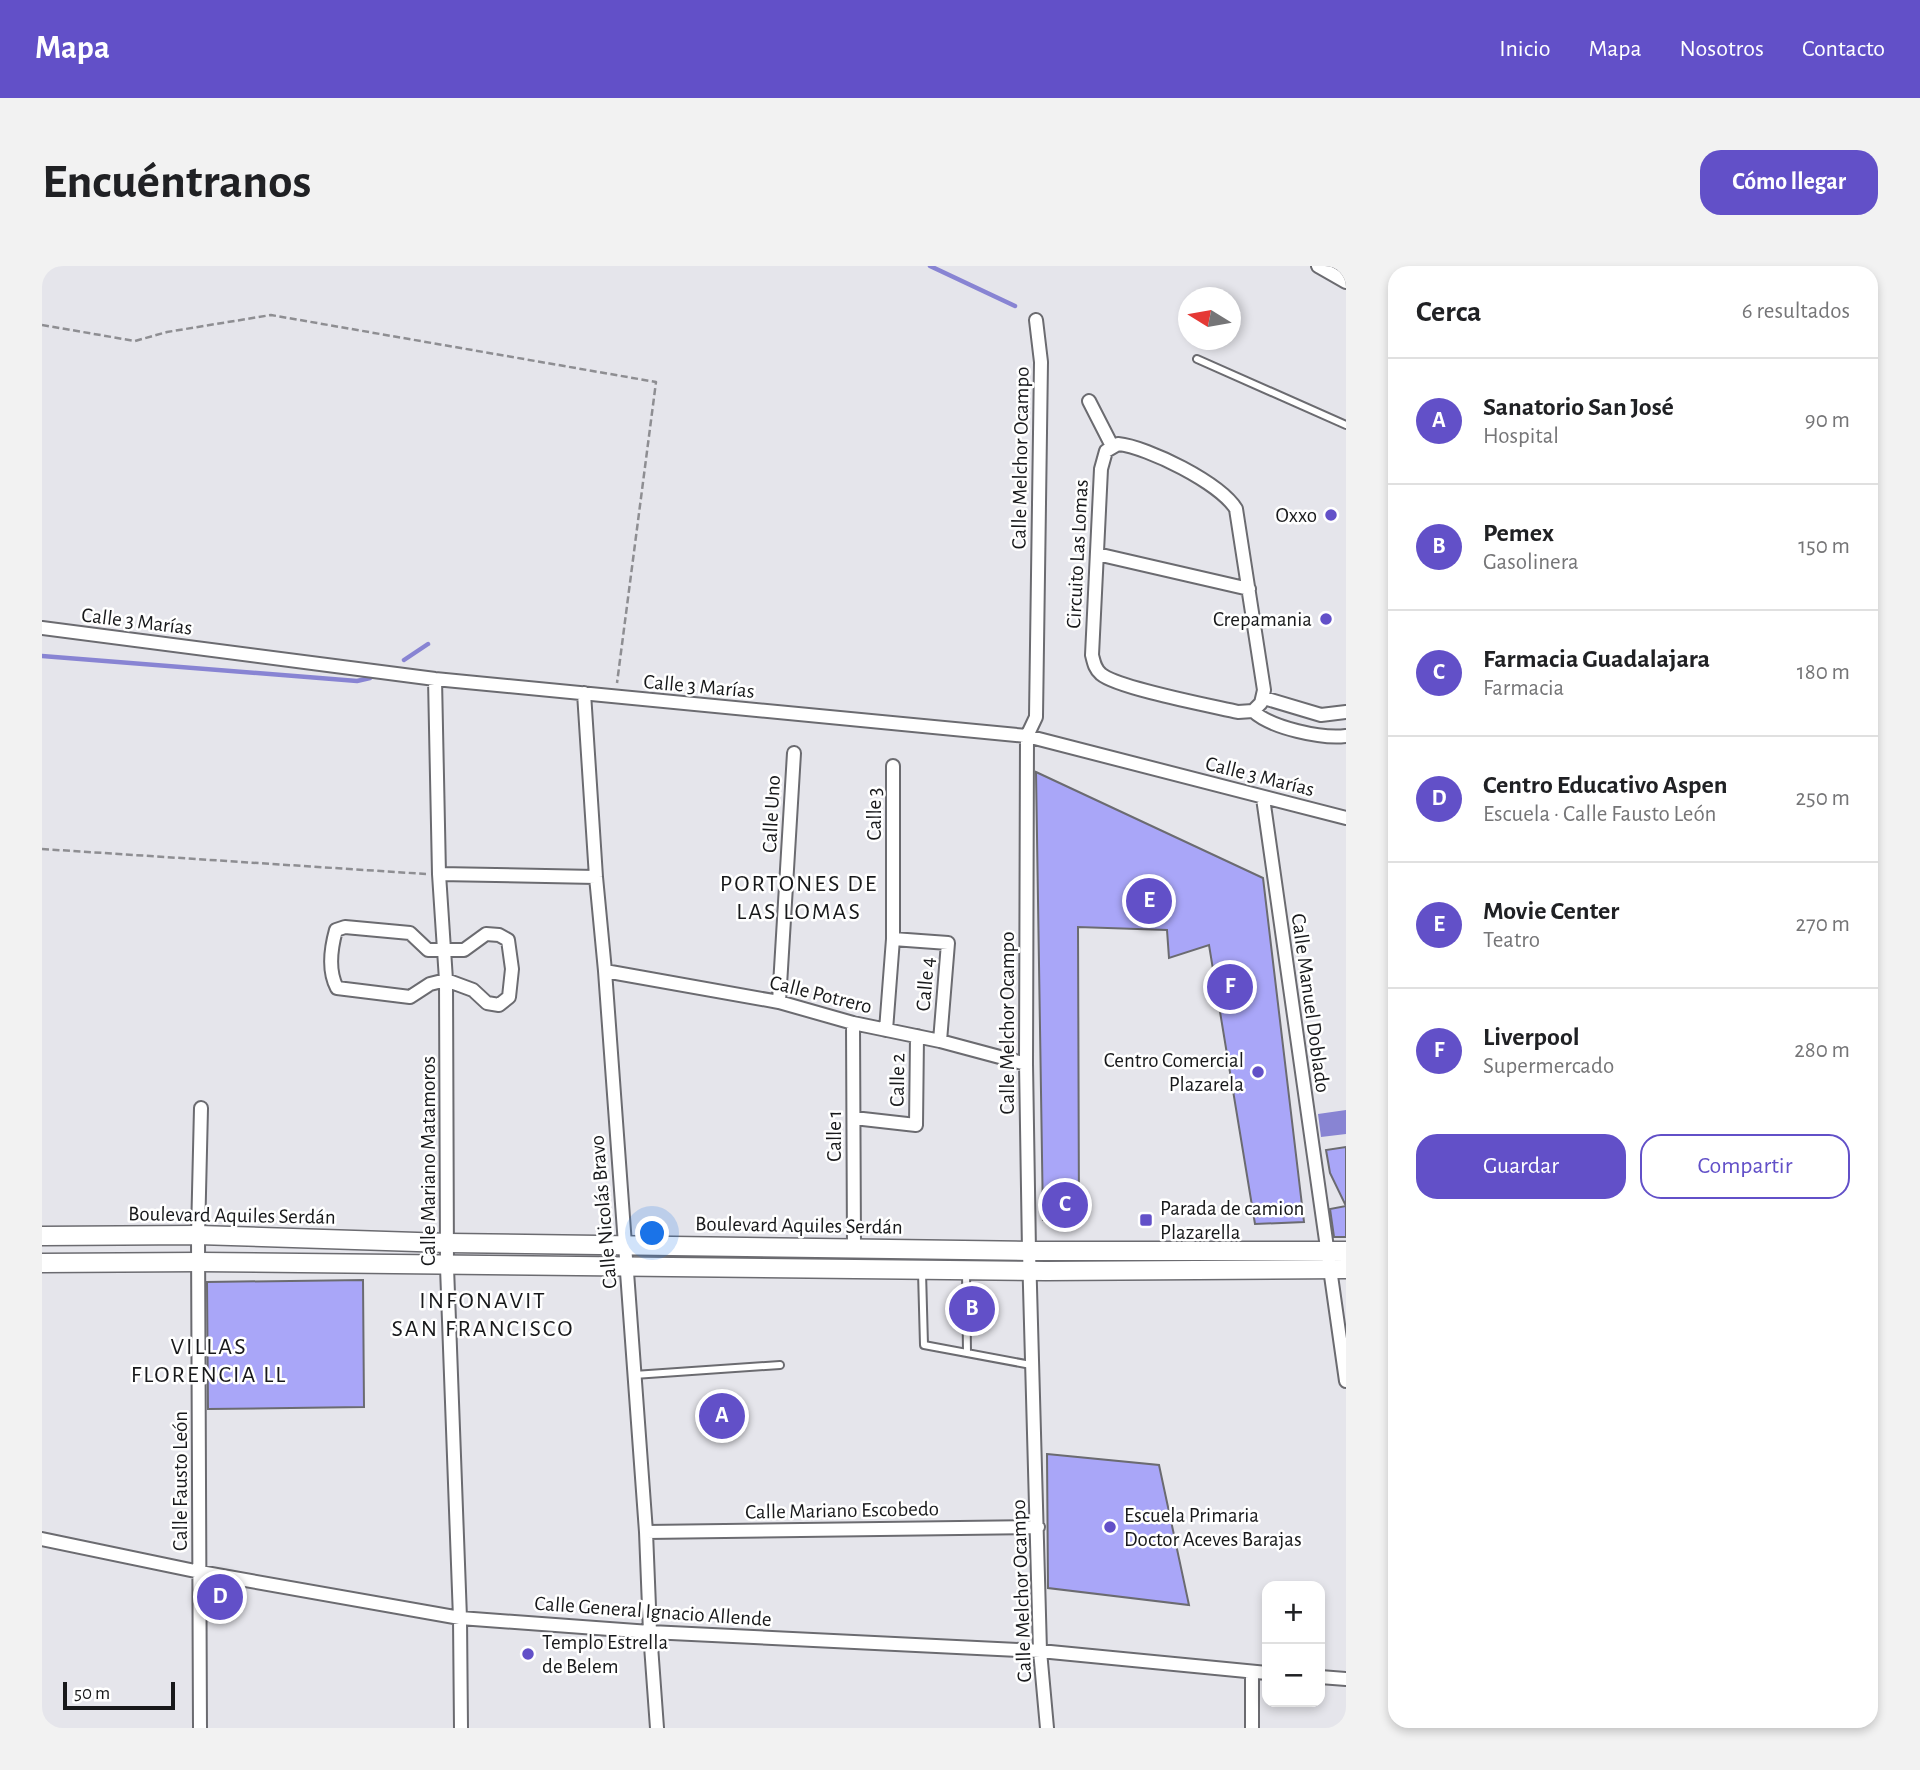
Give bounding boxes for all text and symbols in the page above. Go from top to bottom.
text: Mapa [35,32,110,65]
text: Inicio [1499,37,1550,61]
text: Mapa [1588,37,1642,61]
text: Nosotros [1680,37,1764,61]
text: Contacto [1802,37,1885,61]
button: Cómo llegar [1700,150,1878,215]
text: Encuéntranos [42,158,311,207]
north arrow [1178,287,1241,350]
text: Cerca [1416,297,1481,327]
text: 6 resultados [1742,300,1850,323]
street label: Calle Melchor Ocampo [1008,366,1033,550]
text: Sanatorio San José [1483,394,1674,420]
text: A [1432,409,1446,432]
text: 90 m [1805,409,1850,432]
text: Hospital [1483,425,1559,448]
street label: Circuito Las Lomas [1063,479,1092,629]
place label: Oxxo [1275,505,1317,526]
marker: Oxxo [1323,507,1339,523]
text: Pemex [1483,520,1554,546]
text: B [1432,535,1446,558]
text: 150 m [1798,535,1850,558]
text: Gasolinera [1483,551,1579,574]
street label: Calle 3 Marías [80,604,194,639]
place label: Crepamania [1213,609,1312,630]
marker: Crepamania [1318,611,1334,627]
text: Farmacia Guadalajara [1483,646,1710,672]
text: C [1433,661,1445,684]
text: 180 m [1797,661,1850,684]
street label: Calle 3 Marías [643,671,755,702]
text: Farmacia [1483,677,1564,700]
street label: Calle 3 Marías [1203,753,1316,800]
text: Centro Educativo Aspen [1483,772,1728,798]
street label: Calle Uno [759,775,784,854]
text: D [1431,787,1447,810]
text: 250 m [1796,787,1850,810]
street label: Calle 3 [864,788,885,840]
text: Escuela · Calle Fausto León [1483,803,1716,826]
district label: PORTONES DE LAS LOMAS [720,872,878,924]
pin: E [1126,875,1172,927]
text: Movie Center [1483,898,1619,924]
street label: Calle Manuel Doblado [1288,912,1333,1094]
text: E [1433,913,1445,936]
text: 270 m [1796,913,1850,936]
text: Teatro [1483,929,1540,952]
street label: Calle Melchor Ocampo [997,931,1018,1115]
street label: Calle 4 [913,956,938,1012]
pin: F [1207,961,1253,1013]
street label: Calle Potrero [768,972,874,1017]
text: Liverpool [1483,1024,1580,1050]
text: F [1434,1039,1444,1062]
text: 280 m [1794,1039,1850,1062]
place label: Centro Comercial Plazarela [1104,1050,1244,1095]
street label: Calle 2 [887,1053,908,1107]
text: Supermercado [1483,1055,1614,1078]
street label: Calle Mariano Matamoros [418,1056,439,1266]
marker: Centro Comercial Plazarela [1250,1064,1266,1080]
street label: Calle 1 [824,1110,845,1162]
street label: Calle Nicolás Bravo [586,1134,621,1290]
button: Guardar [1416,1134,1626,1199]
button: Compartir [1640,1134,1850,1199]
pin: C [1042,1179,1088,1231]
place label: Parada de camion Plazarella [1160,1198,1304,1243]
street label: Boulevard Aquiles Serdán [128,1203,336,1228]
marker: Parada de camion Plazarella [1138,1212,1154,1228]
street label: Boulevard Aquiles Serdán [695,1213,903,1238]
your location [635,1216,669,1250]
pin: B [949,1283,995,1335]
district label: INFONAVIT SAN FRANCISCO [391,1289,575,1341]
district label: VILLAS FLORENCIA LL [131,1335,287,1387]
pin: A [699,1390,745,1442]
street label: Calle Fausto León [170,1411,191,1551]
street label: Calle Mariano Escobedo [745,1498,939,1523]
street label: Calle Melchor Ocampo [1008,1499,1035,1683]
place label: Escuela Primaria Doctor Aceves Barajas [1124,1505,1302,1550]
marker: Escuela Primaria Doctor Aceves Barajas [1102,1519,1118,1535]
pin: D [197,1571,243,1623]
map controls [1262,1581,1325,1707]
button: + [1262,1581,1325,1644]
street label: Calle General Ignacio Allende [534,1593,772,1630]
place label: Templo Estrella de Belem [542,1632,668,1677]
button: − [1262,1644,1325,1707]
marker: Templo Estrella de Belem [520,1646,536,1662]
scale bar [63,1679,175,1711]
text: 50 m [74,1684,110,1703]

